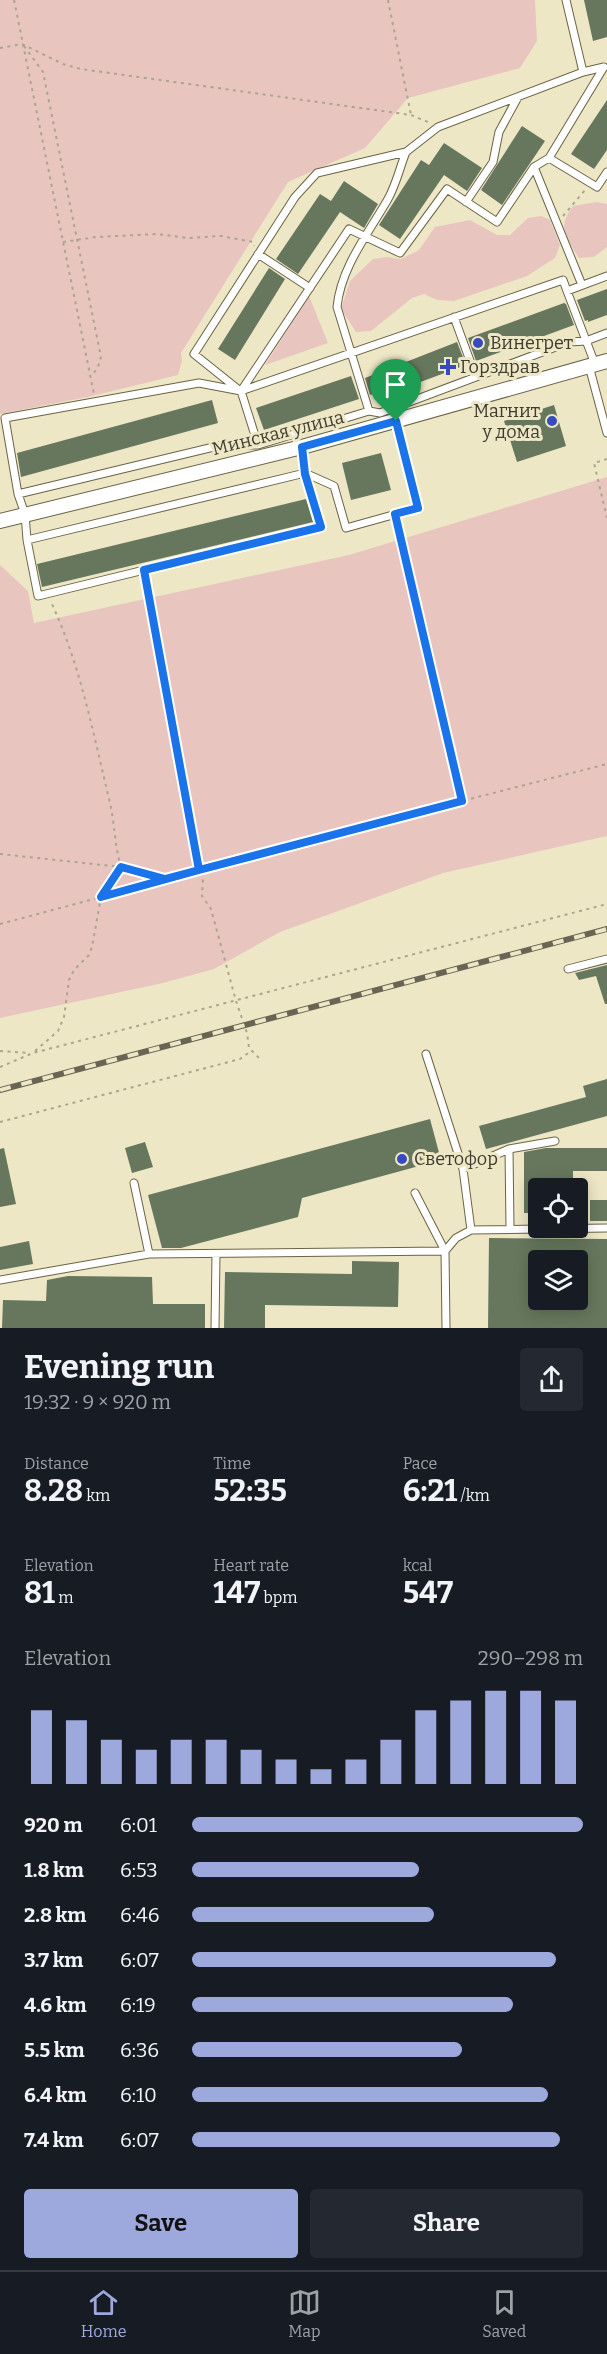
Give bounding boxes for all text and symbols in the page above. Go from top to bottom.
place label: Винегрет [490,332,573,354]
marker: Винегрет [471,336,485,350]
place label: Горздрав [460,356,540,378]
pin [370,359,421,421]
marker: Горздрав [441,360,455,374]
icon: arrive [379,368,412,401]
place label: Магнит у дома [473,400,540,443]
street label: Минская улица [210,406,346,460]
marker: Магнит у дома [545,414,559,428]
place label: Светофор [414,1148,498,1170]
marker: Светофор [395,1152,409,1166]
map controls [528,1178,588,1310]
button: locate [528,1178,588,1238]
button: layers [528,1250,588,1310]
text: Evening run [24,1347,214,1387]
button: share [520,1348,583,1411]
text: 19:32 · 9 × 920 m [24,1390,171,1414]
text: Distance [24,1454,89,1473]
text: Time [213,1454,251,1473]
text: Pace [403,1454,437,1473]
text: 8.28 [24,1473,83,1509]
text: 52:35 [213,1473,287,1509]
text: 6:21 [403,1473,457,1509]
text: km [83,1486,110,1505]
text: /km [457,1486,490,1505]
text: Elevation [24,1556,94,1575]
text: Heart rate [213,1556,289,1575]
text: kcal [403,1556,432,1575]
text: 81 [24,1575,55,1611]
text: 147 [213,1575,260,1611]
text: 547 [403,1575,453,1611]
text: m [55,1588,74,1607]
text: bpm [260,1588,298,1607]
text: Elevation [24,1646,111,1670]
text: 290–298 m [478,1646,583,1670]
text: 920 m [24,1813,82,1837]
text: 6:01 [120,1813,157,1837]
text: 1.8 km [24,1858,84,1882]
text: 6:53 [120,1858,158,1882]
text: 2.8 km [24,1903,86,1927]
text: 6:46 [120,1903,159,1927]
text: 3.7 km [24,1948,83,1972]
text: 6:07 [120,1948,159,1972]
text: 4.6 km [24,1993,87,2017]
text: 6:19 [120,1993,156,2017]
text: 5.5 km [24,2038,85,2062]
text: 6:36 [120,2038,159,2062]
text: 6.4 km [24,2083,87,2107]
text: 6:10 [120,2083,157,2107]
text: 7.4 km [24,2128,84,2152]
text: 6:07 [120,2128,159,2152]
button: Save [24,2189,298,2258]
button: Share [310,2189,583,2258]
tab: Home [81,2286,126,2341]
tab: Map [288,2286,321,2341]
tab: Saved [482,2286,526,2341]

